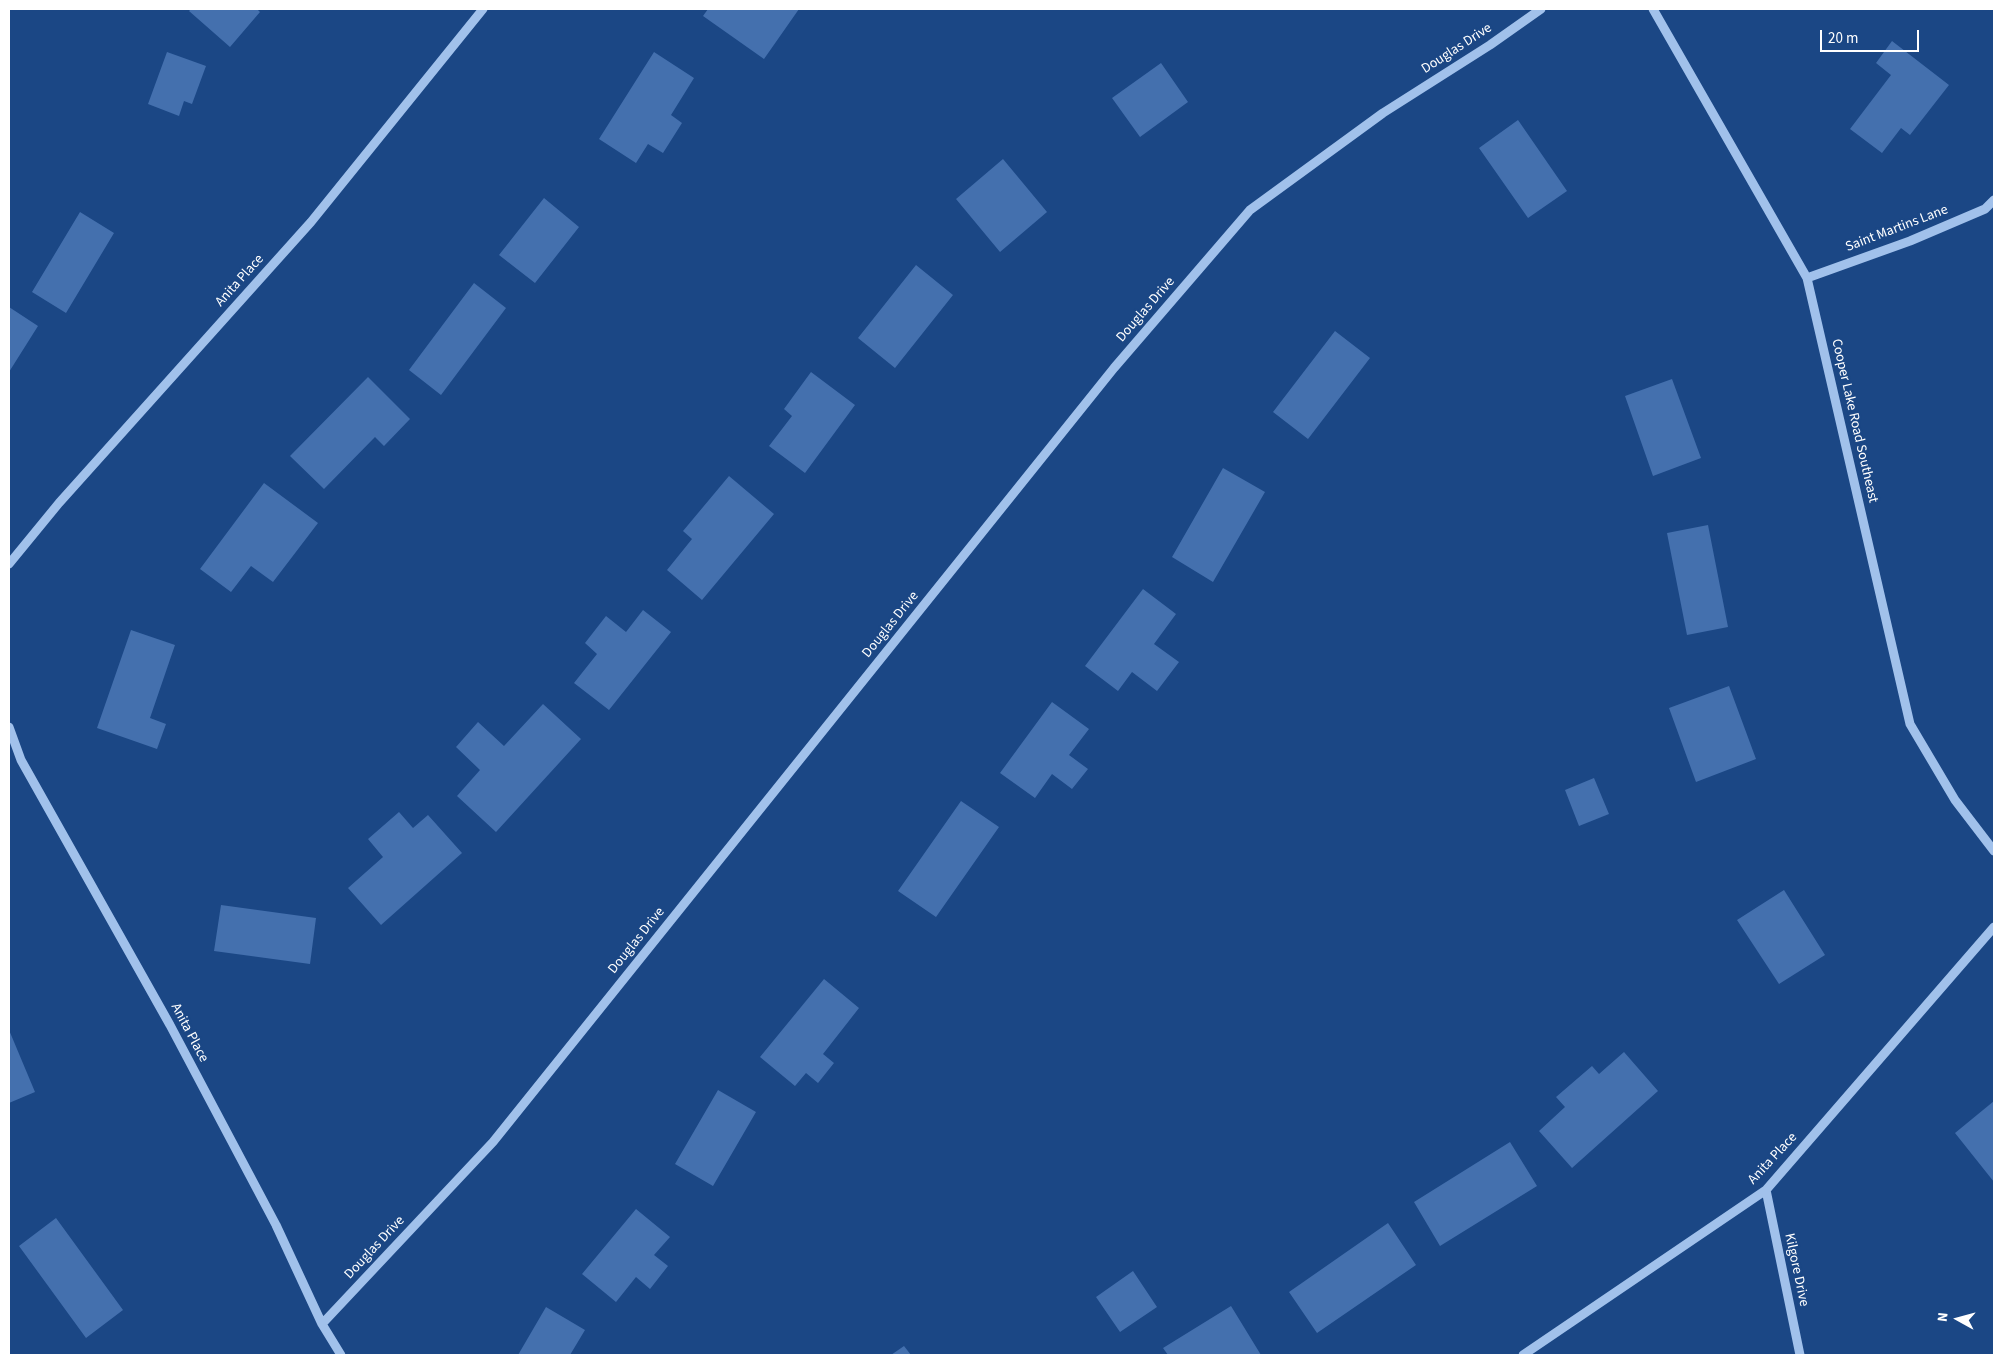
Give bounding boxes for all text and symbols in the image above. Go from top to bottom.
street label: Douglas Drive [1419,20,1495,78]
scale bar [1823,20,1922,52]
text: 20 m [1828,28,1858,49]
street label: Saint Martins Lane [1843,202,1951,256]
street label: Anita Place [212,251,268,311]
street label: Douglas Drive [1113,274,1179,346]
street label: Cooper Lake Road Southeast [1827,337,1881,505]
street label: Douglas Drive [859,588,923,662]
street label: Douglas Drive [605,904,669,978]
street label: Anita Place [166,1001,212,1065]
street label: Anita Place [1745,1130,1801,1188]
street label: Douglas Drive [341,1213,409,1283]
street label: Kilgore Drive [1780,1232,1812,1308]
north arrow [1933,1294,1983,1344]
text: N [1933,1311,1954,1323]

